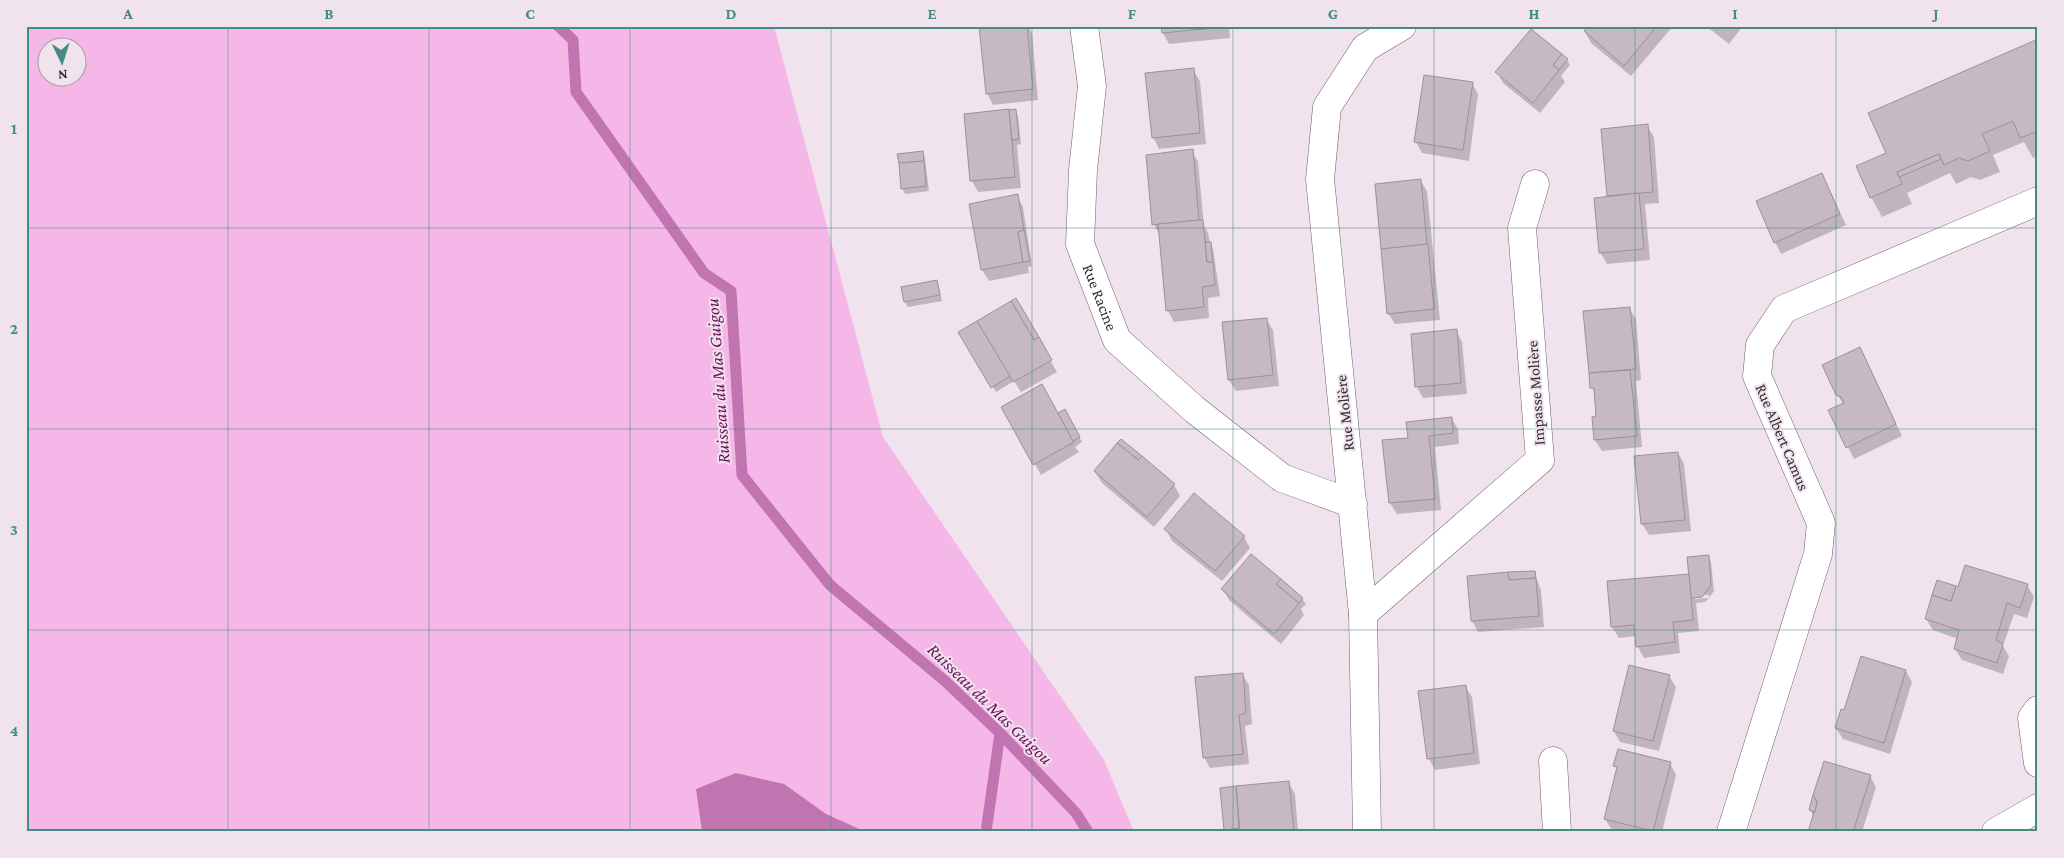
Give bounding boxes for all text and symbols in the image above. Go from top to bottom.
text: A [122,5,133,22]
text: B [324,5,334,22]
text: C [525,5,535,22]
text: D [725,5,737,22]
text: E [927,5,937,22]
text: F [1128,5,1137,22]
text: G [1328,5,1338,22]
text: H [1529,5,1540,22]
text: I [1732,5,1738,22]
text: J [1931,5,1939,22]
north arrow [38,38,88,88]
text: N [57,67,68,83]
text: 1 [11,120,17,137]
street label: Rue Racine [1080,262,1120,333]
water label: Ruisseau du Mas Guigou [702,298,734,464]
text: 2 [10,320,18,337]
street label: Impasse Molière [1523,340,1549,446]
street label: Rue Molière [1332,374,1357,452]
street label: Rue Albert Camus [1752,381,1813,493]
text: 3 [10,521,18,538]
water label: Ruisseau du Mas Guigou [924,639,1056,769]
text: 4 [10,722,19,739]

